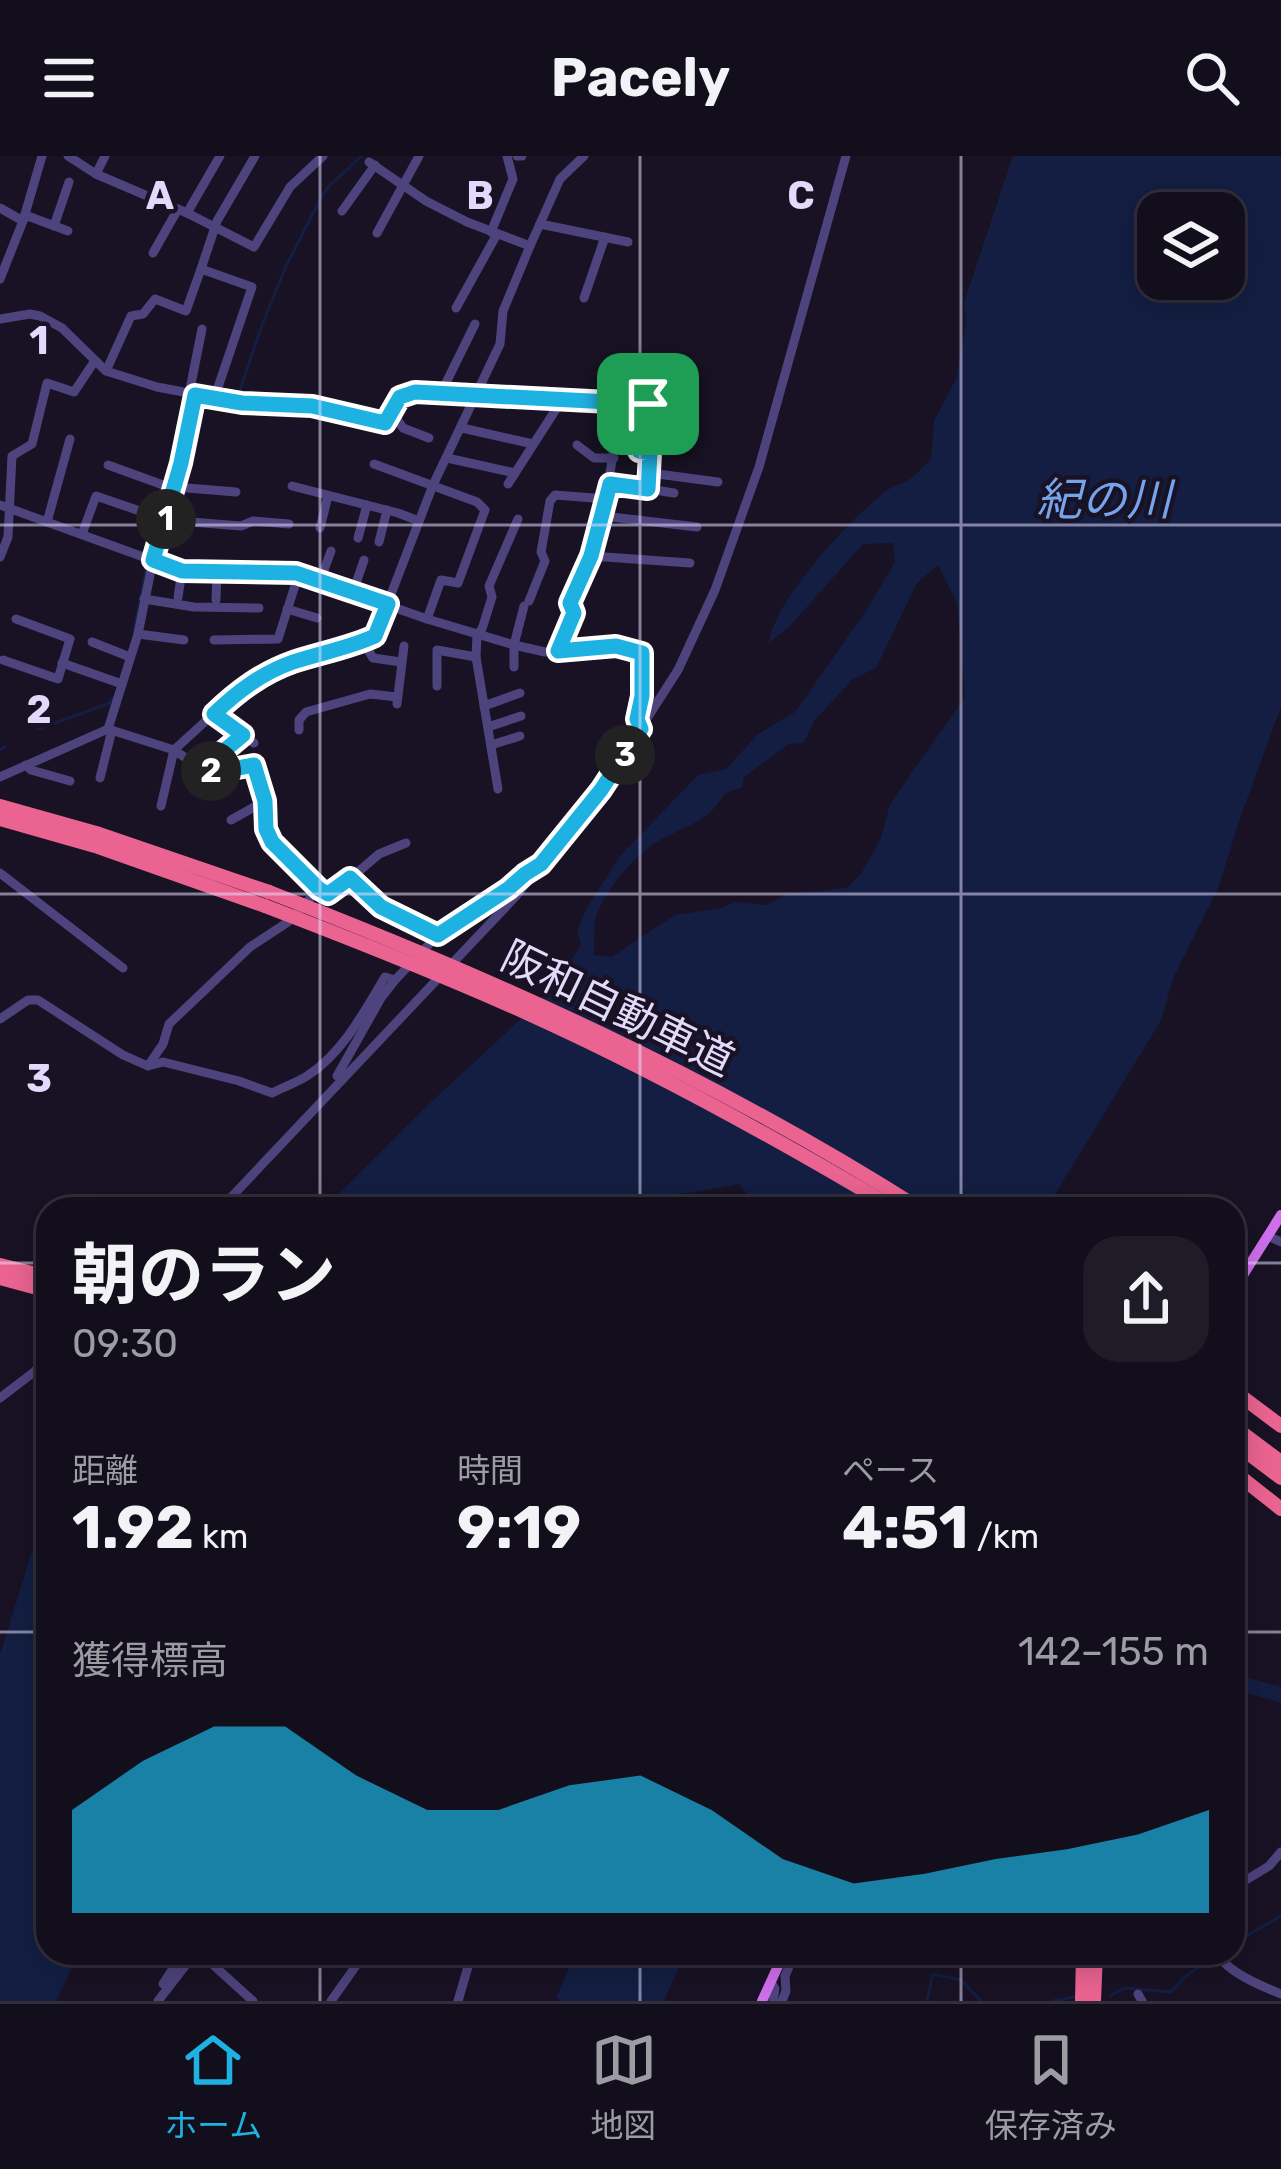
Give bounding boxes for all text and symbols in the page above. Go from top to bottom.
icon: menu [36,45,102,111]
icon: search [1179,45,1245,111]
text: Pacely [551,46,730,110]
text: A [146,173,174,219]
text: B [466,173,494,219]
text: C [787,173,815,219]
map controls [1137,192,1245,300]
button: layers [1137,192,1245,300]
text: 1 [29,318,49,364]
pin [597,353,699,455]
icon: arrive [615,371,681,437]
water label: 紀の川 [1036,473,1175,526]
pin: 1 [136,489,196,549]
text: 1 [158,499,174,538]
text: 2 [26,687,52,733]
pin: 3 [595,725,655,785]
text: 3 [614,735,636,774]
pin: 2 [181,741,241,801]
text: 2 [200,751,222,790]
street label: 阪和自動車道 [493,931,742,1087]
text: 3 [26,1056,52,1102]
text: 朝のラン [72,1236,336,1315]
button: share [1083,1236,1209,1362]
text: 09:30 [72,1321,178,1367]
text: 距離 [72,1451,138,1490]
text: 時間 [457,1451,523,1490]
text: ペース [842,1451,939,1490]
text: 1.92 [72,1492,194,1563]
text: 9:19 [457,1492,581,1563]
text: 4:51 [842,1492,969,1563]
text: km [194,1517,248,1556]
text: /km [969,1517,1039,1556]
text: 142–155 m [1018,1629,1209,1675]
text: 獲得標高 [72,1638,228,1684]
tab: ホーム [164,2027,262,2147]
tab: 地図 [591,2027,657,2147]
tab: 保存済み [985,2027,1117,2147]

